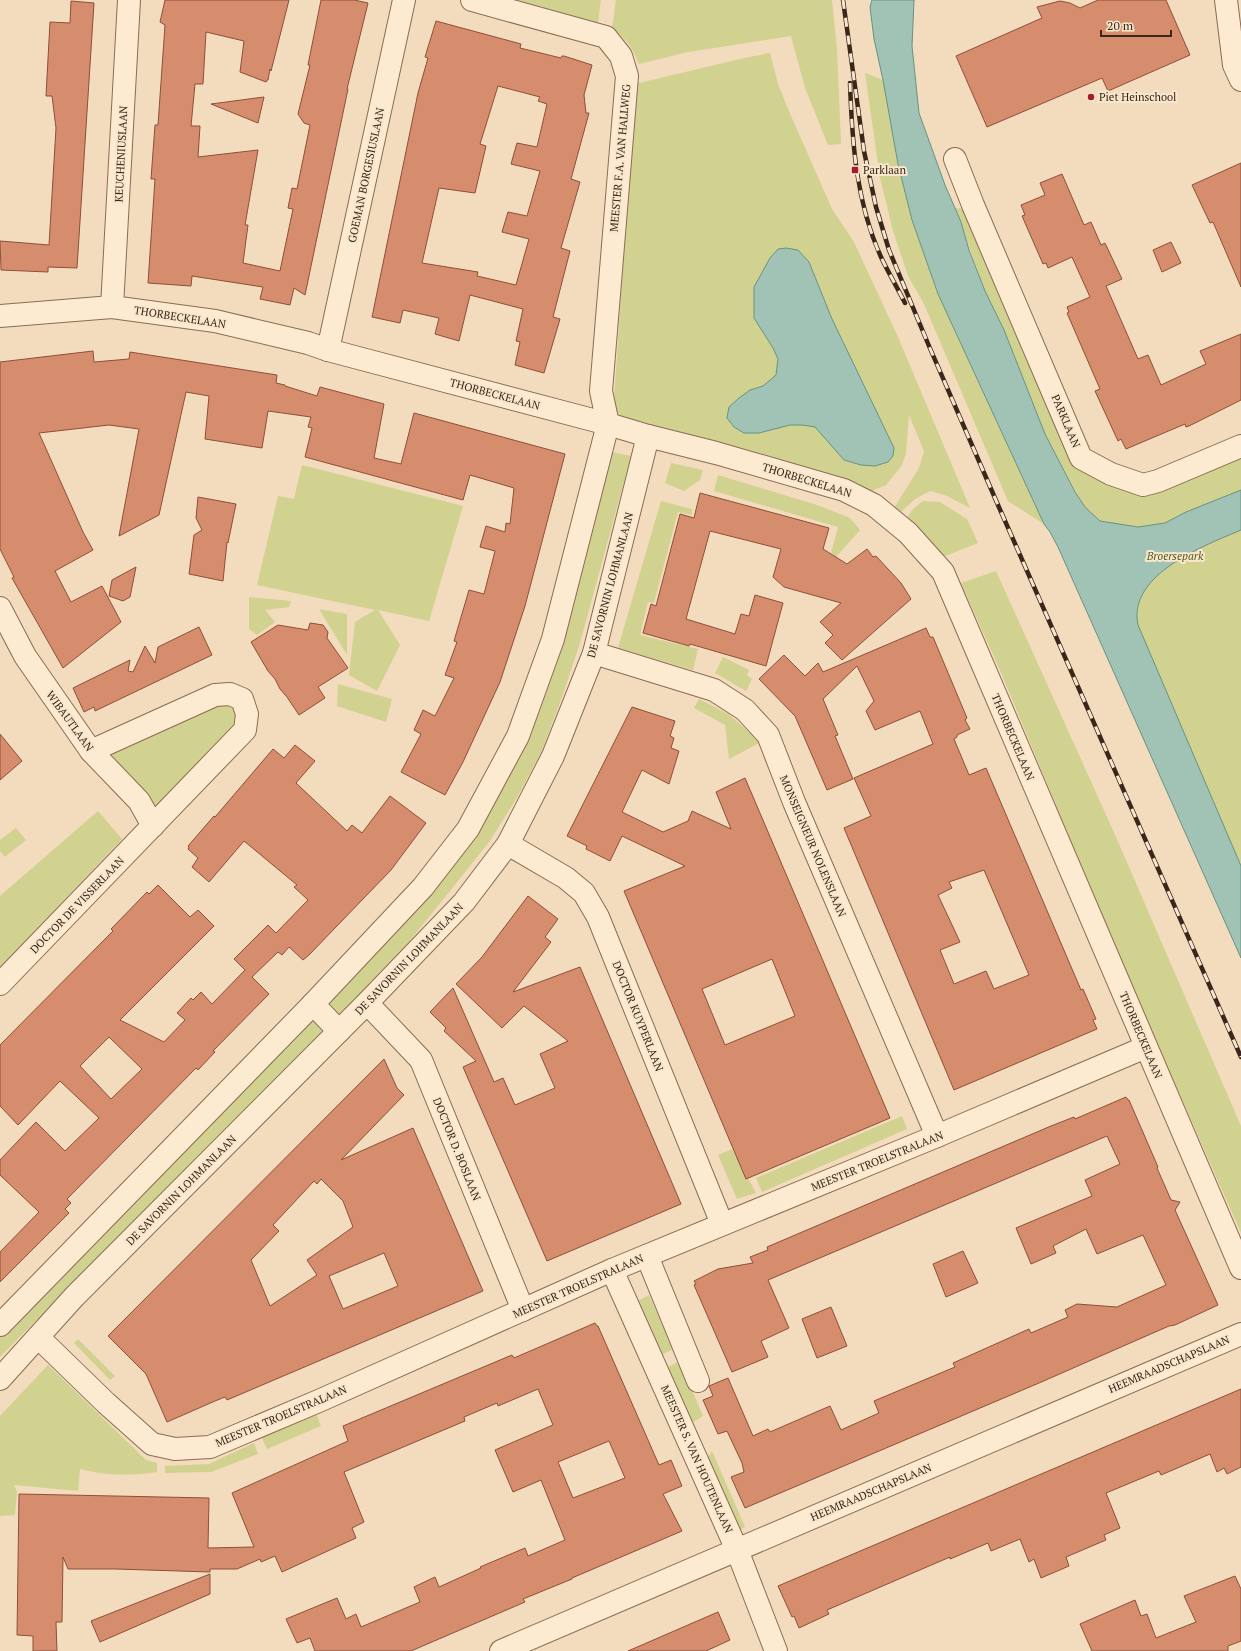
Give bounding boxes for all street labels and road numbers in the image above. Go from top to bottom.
street label: MEESTER F.A. VAN HALLWEG [607,83,633,233]
street label: KEUCHENIUSLAAN [111,105,131,203]
street label: GOEMAN BORGESIUSLAAN [345,106,387,244]
street label: THORBECKELAAN [133,303,227,331]
street label: THORBECKELAAN [448,375,542,413]
street label: PARKLAAN [1049,392,1083,450]
street label: THORBECKELAAN [761,460,853,500]
street label: DE SAVORNIN LOHMANLAAN [584,511,636,659]
street label: WIBAUTLAAN [43,688,97,754]
street label: THORBECKELAAN [988,692,1038,782]
street label: MONSEIGNEUR NOLENSLAAN [777,773,849,919]
street label: DOCTOR DE VISSERLAAN [27,854,127,956]
street label: DE SAVORNIN LOHMANLAAN [352,900,466,1018]
street label: DOCTOR KUYPERLAAN [609,959,667,1073]
street label: THORBECKELAAN [1116,990,1166,1080]
street label: DOCTOR D. BOSLAAN [430,1095,484,1203]
street label: MEESTER TROELSTRALAAN [809,1128,945,1194]
street label: DE SAVORNIN LOHMANLAAN [123,1132,239,1248]
street label: MEESTER TROELSTRALAAN [511,1251,645,1321]
street label: HEEMRAADSCHAPSLAAN [1106,1332,1232,1396]
street label: MEESTER TROELSTRALAAN [213,1382,349,1450]
street label: MEESTER S. VAN HOUTENLAAN [658,1383,736,1535]
street label: HEEMRAADSCHAPSLAAN [808,1460,934,1524]

